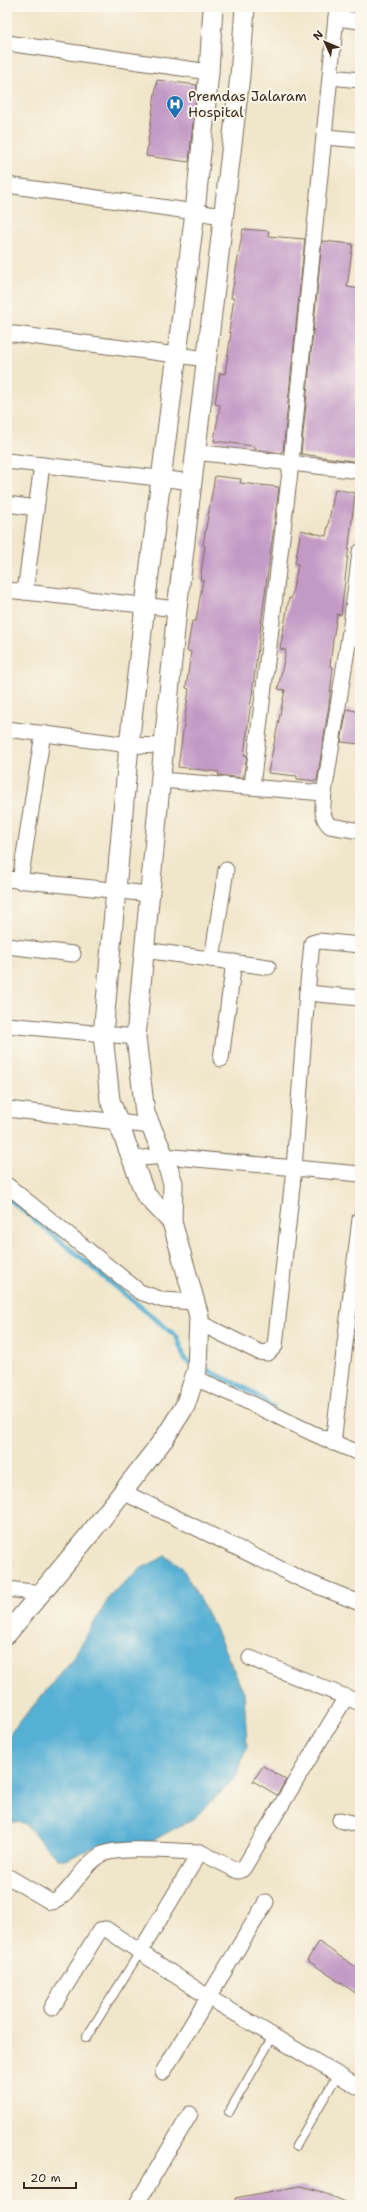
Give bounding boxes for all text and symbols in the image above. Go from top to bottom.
north arrow [305,22,345,62]
text: N [310,27,327,44]
place label: Premdas Jalaram Hospital [188,87,307,121]
hospital icon: Premdas Jalaram Hospital [165,94,185,119]
scale bar [24,2164,76,2190]
text: 20 m [30,2170,61,2186]

